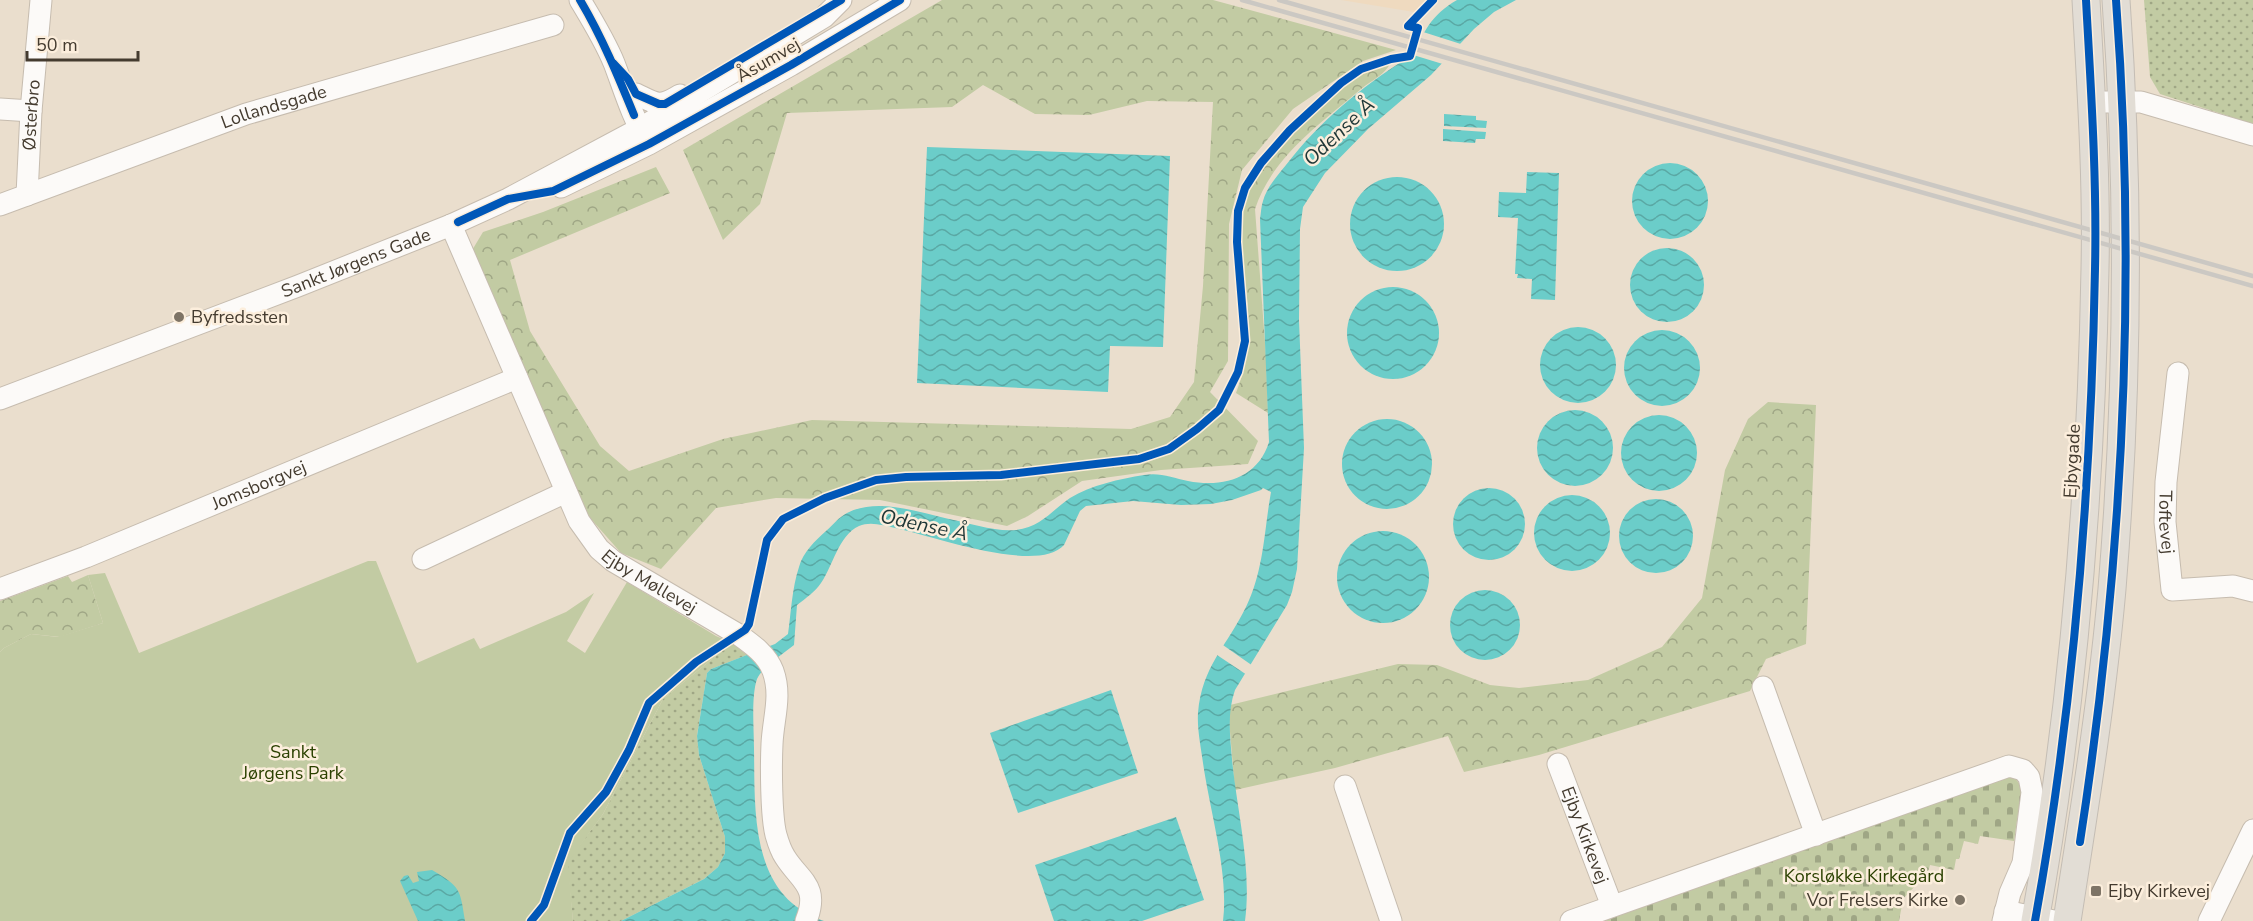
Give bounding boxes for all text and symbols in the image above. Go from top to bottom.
scale bar [27,24,138,62]
street label: Åsumvej [732,32,804,88]
text: 50 m [36,33,78,57]
street label: Østerbro [17,78,46,151]
street label: Lollandsgade [217,79,329,134]
water label: Odense Å [1297,92,1381,172]
street label: Sankt Jørgens Gade [278,222,434,303]
place label: Byfredssten [191,305,288,329]
marker: Byfredssten [172,310,186,324]
street label: Ejbygade [2058,423,2086,499]
street label: Jomsborgvej [207,455,310,516]
street label: Toftevej [2153,490,2180,555]
water label: Odense Å [878,503,970,547]
street label: Ejby Møllevej [596,544,701,620]
park label: Sankt Jørgens Park [241,740,345,785]
street label: Ejby Kirkevej [1556,783,1614,887]
park label: Korsløkke Kirkegård [1784,864,1944,888]
place label: Ejby Kirkevej [2108,879,2210,903]
marker: Ejby Kirkevej [2089,884,2103,898]
place label: Vor Frelsers Kirke [1806,888,1948,912]
marker: Vor Frelsers Kirke [1953,893,1967,907]

